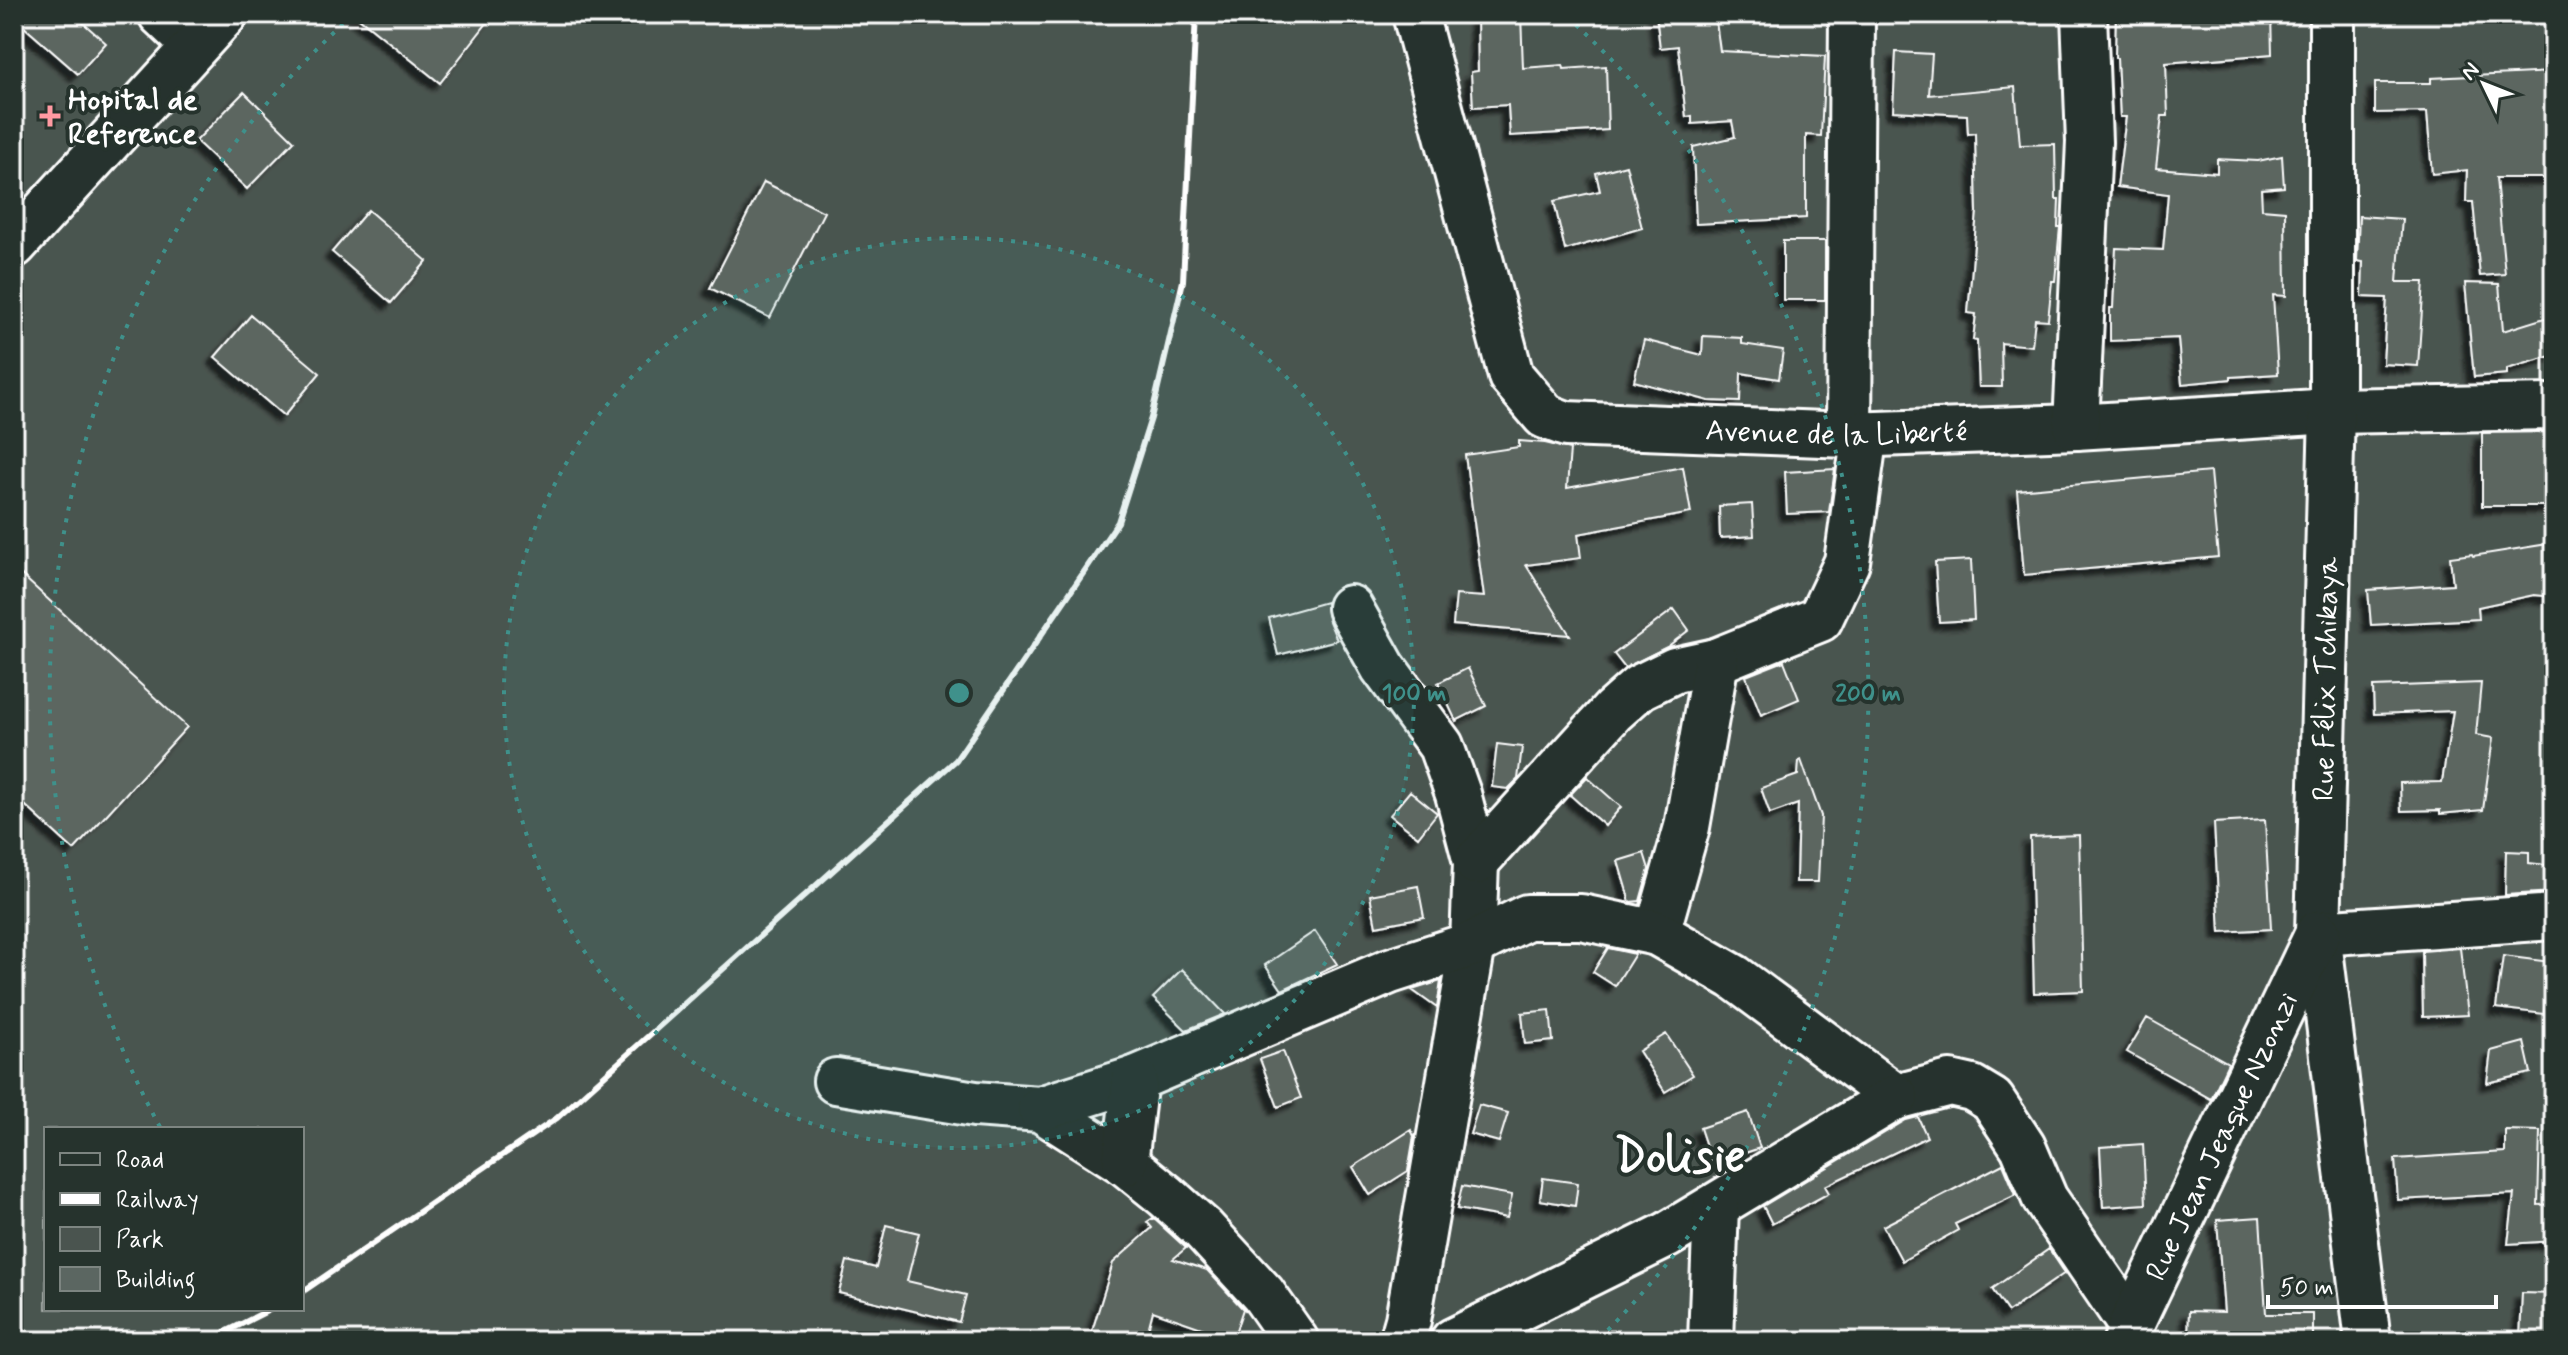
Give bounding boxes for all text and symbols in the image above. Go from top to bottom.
north arrow [2444,44,2524,124]
text: N [2456,57,2486,87]
place label: Hopital de Reference [68,81,198,154]
marker: Hopital de Reference [39,105,61,127]
street label: Avenue de la Liberté [1705,411,1968,456]
street label: Rue Félix Tchikaya [2305,555,2348,802]
centre of rings [945,679,973,707]
text: 100 m [1382,679,1446,710]
text: 200 m [1835,679,1901,710]
street label: Rue Jean Jeaque Nzonzi [2137,986,2308,1287]
legend [44,1127,304,1311]
district label: Dolisie [1615,1128,1745,1188]
text: Road [116,1145,164,1176]
text: Railway [116,1185,199,1216]
text: Park [116,1225,164,1256]
scale bar [2268,1259,2496,1309]
text: Building [116,1265,196,1299]
text: 50 m [2280,1273,2334,1304]

